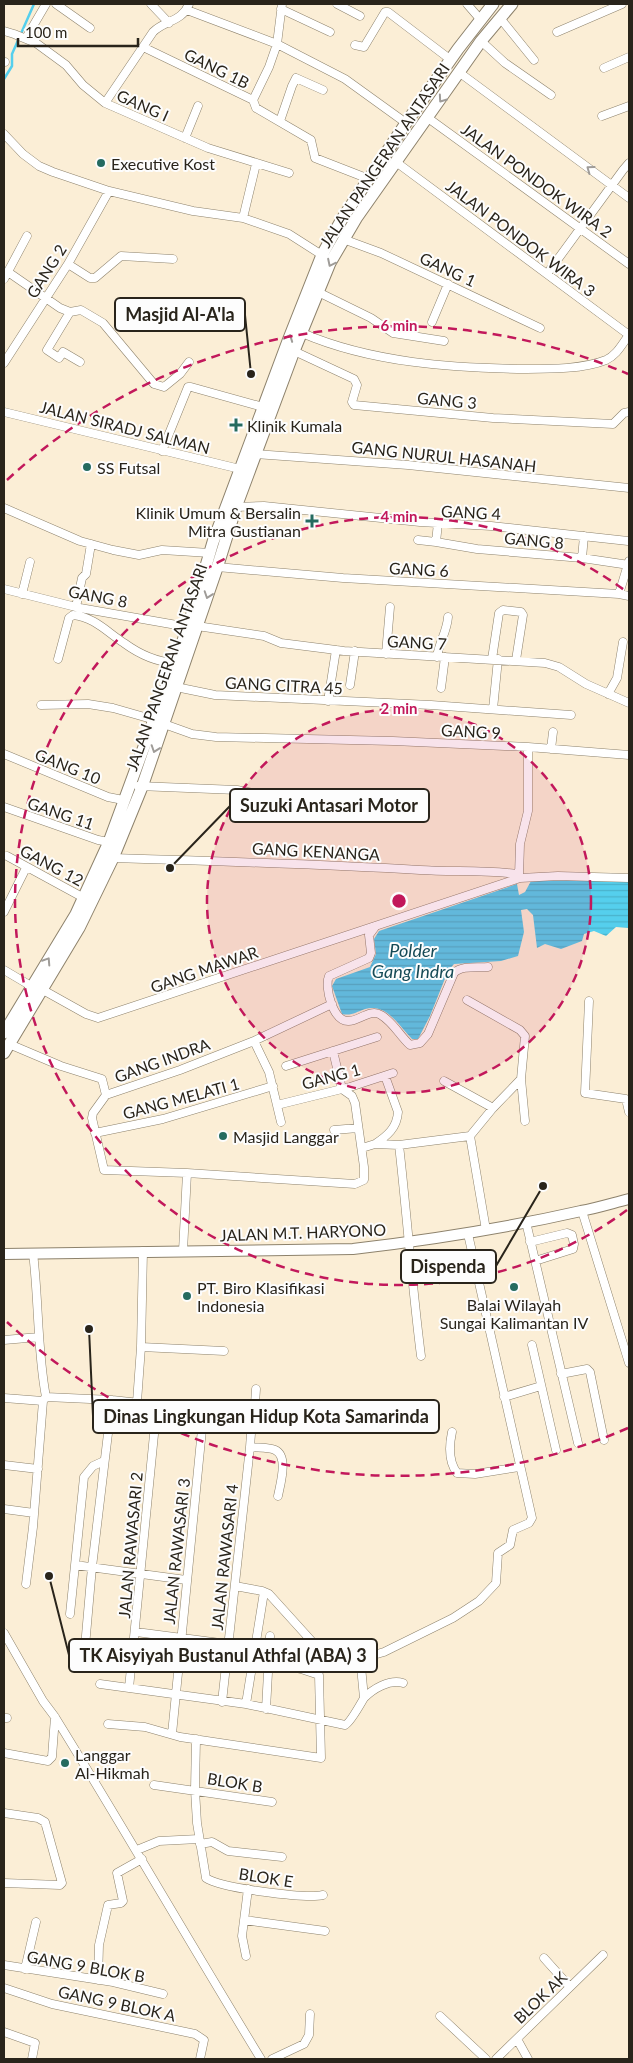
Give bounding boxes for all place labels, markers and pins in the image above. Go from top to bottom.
place label: Executive Kost [111,154,215,173]
marker: Executive Kost [95,157,107,169]
callout: Masjid Al-A'la [115,298,245,331]
place label: Klinik Kumala [247,416,342,435]
marker: Klinik Kumala [229,418,243,432]
place label: SS Futsal [97,458,160,477]
marker: SS Futsal [81,461,93,473]
place label: Klinik Umum & Bersalin Mitra Gustianan [136,503,301,540]
marker: Klinik Umum & Bersalin Mitra Gustianan [305,514,319,528]
callout: Suzuki Antasari Motor [230,789,429,822]
centre of rings [390,892,408,910]
place label: Masjid Langgar [233,1127,339,1146]
marker: Masjid Langgar [217,1130,229,1142]
callout: Dispenda [401,1250,496,1283]
place label: PT. Biro Klasifikasi Indonesia [197,1278,325,1315]
marker: Balai Wilayah Sungai Kalimantan IV [508,1281,520,1293]
marker: PT. Biro Klasifikasi Indonesia [181,1290,193,1302]
place label: Balai Wilayah Sungai Kalimantan IV [440,1295,588,1332]
callout: Dinas Lingkungan Hidup Kota Samarinda [93,1400,439,1433]
callout: TK Aisyiyah Bustanul Athfal (ABA) 3 [69,1639,377,1672]
place label: Langgar Al-Hikmah [75,1745,150,1782]
marker: Langgar Al-Hikmah [59,1757,71,1769]

